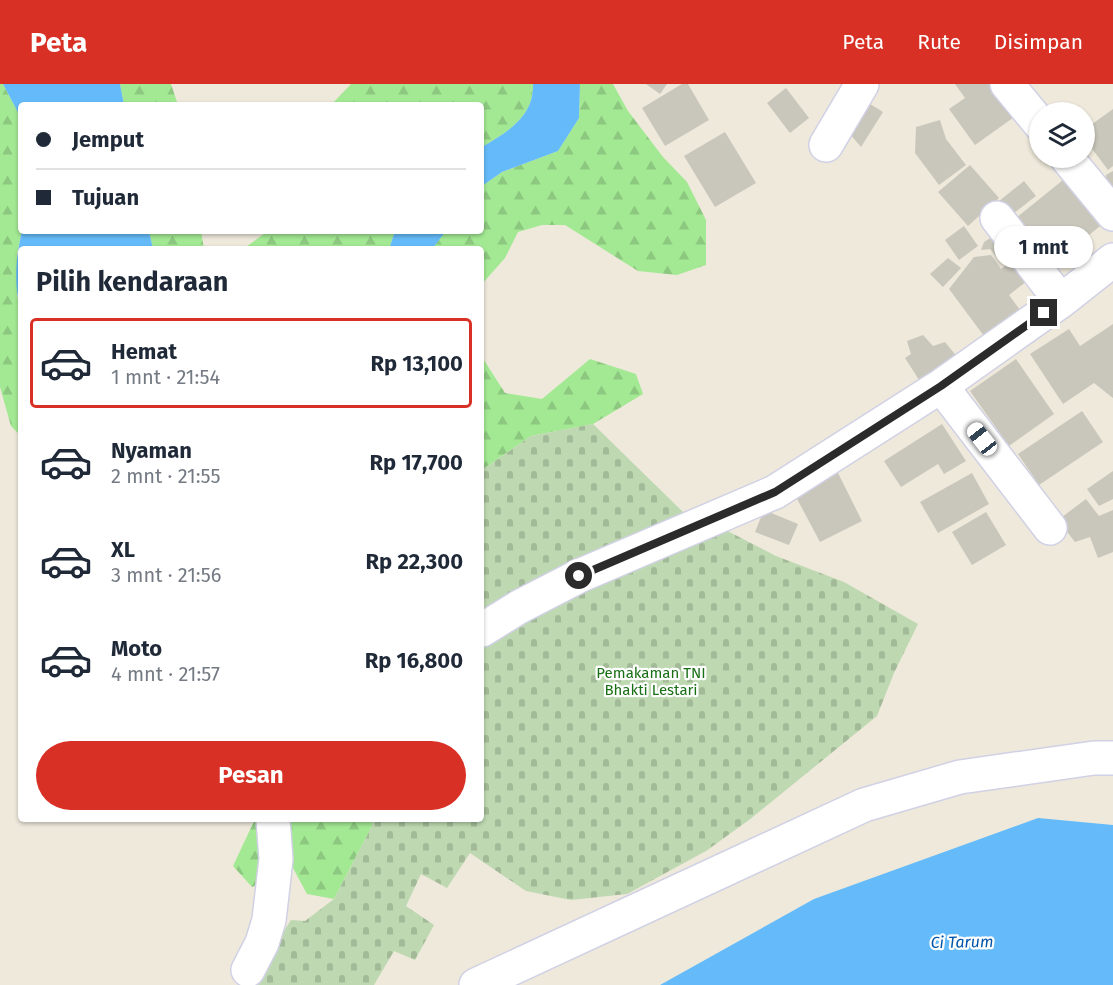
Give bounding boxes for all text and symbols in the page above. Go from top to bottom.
text: Peta [30,26,87,59]
text: Peta [842,29,884,55]
text: Rute [917,29,961,55]
text: Disimpan [994,29,1083,55]
map controls [1029,102,1095,168]
button: layers [1029,102,1095,168]
text: Jemput [72,126,144,153]
text: Tujuan [72,184,139,211]
callout: 1 mnt [994,226,1094,268]
text: 1 mnt [1018,235,1069,259]
text: Pilih kendaraan [36,266,228,298]
route end [1030,299,1057,326]
icon: car [39,336,93,390]
text: Hemat [111,338,177,365]
text: Rp 13,100 [370,350,463,377]
text: 1 mnt · 21:54 [111,365,220,389]
car [964,419,1000,459]
icon: car [39,435,93,489]
text: Nyaman [111,437,192,464]
text: Rp 17,700 [369,449,463,476]
text: 2 mnt · 21:55 [111,464,221,488]
icon: car [39,534,93,588]
text: XL [111,536,135,563]
text: Rp 22,300 [366,548,463,575]
route start [565,562,592,589]
text: 3 mnt · 21:56 [111,563,221,587]
icon: car [39,633,93,687]
text: Moto [111,635,162,662]
text: Rp 16,800 [365,647,463,674]
text: 4 mnt · 21:57 [111,662,220,686]
park label: Pemakaman TNI Bhakti Lestari [596,664,706,699]
button: Pesan [36,741,466,810]
water label: Ci Tarum [930,932,994,952]

